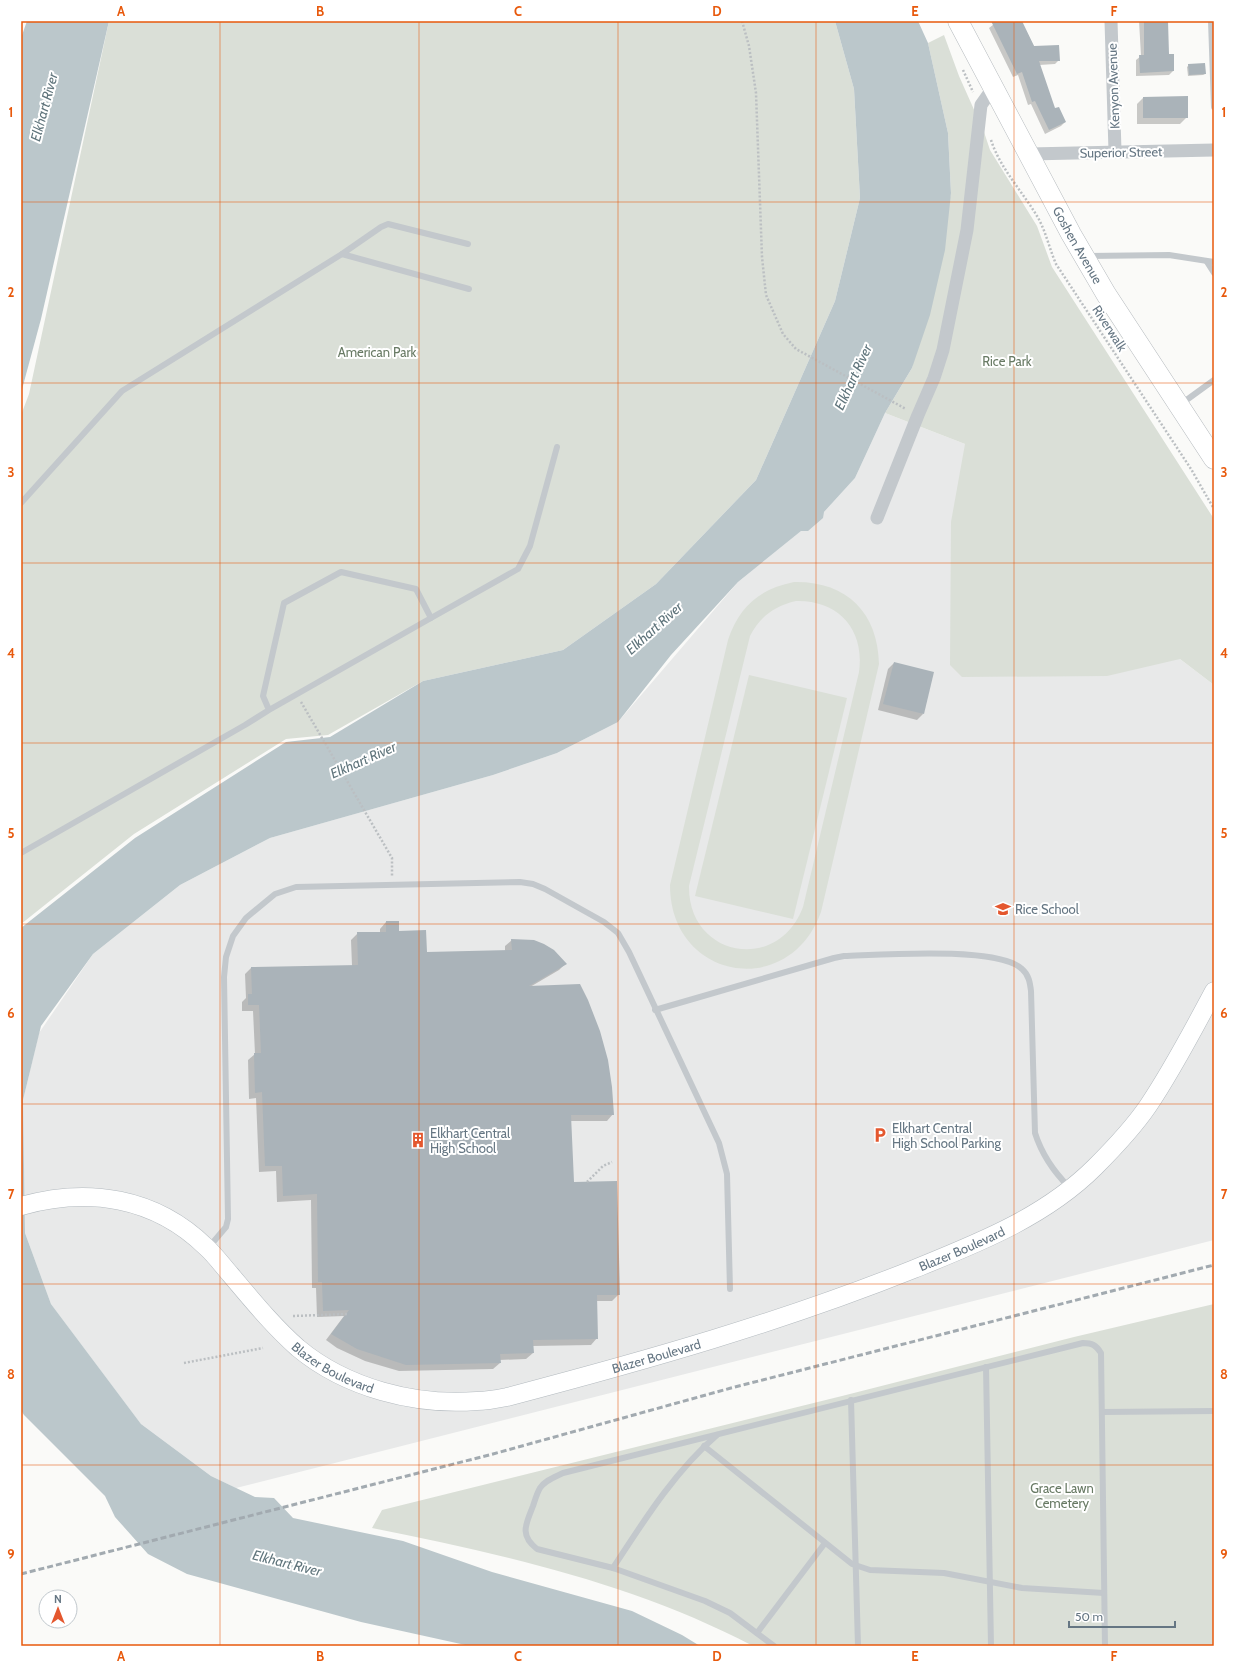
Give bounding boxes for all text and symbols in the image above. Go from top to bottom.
text: A [117,3,126,19]
text: B [316,3,324,19]
text: C [514,3,522,19]
text: D [712,3,722,19]
text: E [911,3,919,19]
text: F [1111,3,1118,19]
street label: Kenyon Avenue [1103,43,1122,129]
water label: Elkhart River [26,70,62,143]
text: 1 [9,104,13,120]
text: 1 [1222,104,1226,120]
street label: Superior Street [1080,143,1163,161]
street label: Goshen Avenue [1050,203,1106,287]
text: 2 [8,284,15,300]
text: 2 [1221,284,1228,300]
street label: Riverwalk [1089,302,1131,354]
water label: Elkhart River [830,341,876,413]
park label: American Park [338,344,417,360]
park label: Rice Park [982,353,1032,369]
text: 3 [7,464,15,480]
text: 3 [1220,464,1228,480]
water label: Elkhart River [622,597,687,658]
text: 4 [7,645,15,661]
text: 4 [1220,645,1228,661]
water label: Elkhart River [327,737,399,782]
text: 5 [8,825,15,841]
text: 5 [1221,825,1228,841]
school or university icon: Rice School [994,900,1012,918]
place label: Rice School [1015,901,1079,917]
text: 6 [7,1005,15,1021]
text: 6 [1220,1005,1228,1021]
place label: Elkhart Central High School Parking [892,1120,1002,1151]
place label: Elkhart Central High School [430,1125,510,1156]
parking icon: Elkhart Central High School Parking [871,1126,889,1144]
building icon: Elkhart Central High School [409,1131,427,1149]
text: 7 [8,1186,15,1202]
text: 7 [1221,1186,1228,1202]
street label: Blazer Boulevard [916,1223,1007,1274]
street label: Blazer Boulevard [610,1335,703,1376]
street label: Blazer Boulevard [288,1338,376,1396]
text: 8 [7,1366,15,1382]
text: 8 [1220,1366,1228,1382]
park label: Grace Lawn Cemetery [1030,1480,1094,1511]
text: 9 [7,1546,15,1562]
water label: Elkhart River [251,1546,324,1580]
text: 9 [1220,1546,1228,1562]
north arrow [38,1589,78,1629]
text: N [54,1592,62,1606]
scale bar [1069,1603,1175,1629]
text: 50 m [1075,1609,1103,1624]
text: A [117,1648,126,1664]
text: B [316,1648,324,1664]
text: C [514,1648,522,1664]
text: D [712,1648,722,1664]
text: E [911,1648,919,1664]
text: F [1111,1648,1118,1664]

